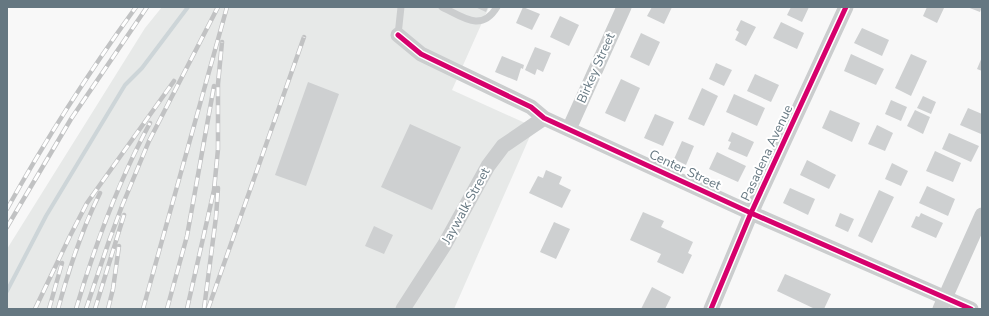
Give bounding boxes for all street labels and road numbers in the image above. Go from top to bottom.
street label: Birkey Street [573,30,620,106]
street label: Pasadena Avenue [737,102,797,204]
street label: Center Street [646,145,724,195]
street label: Jaywalk Street [437,164,495,248]

